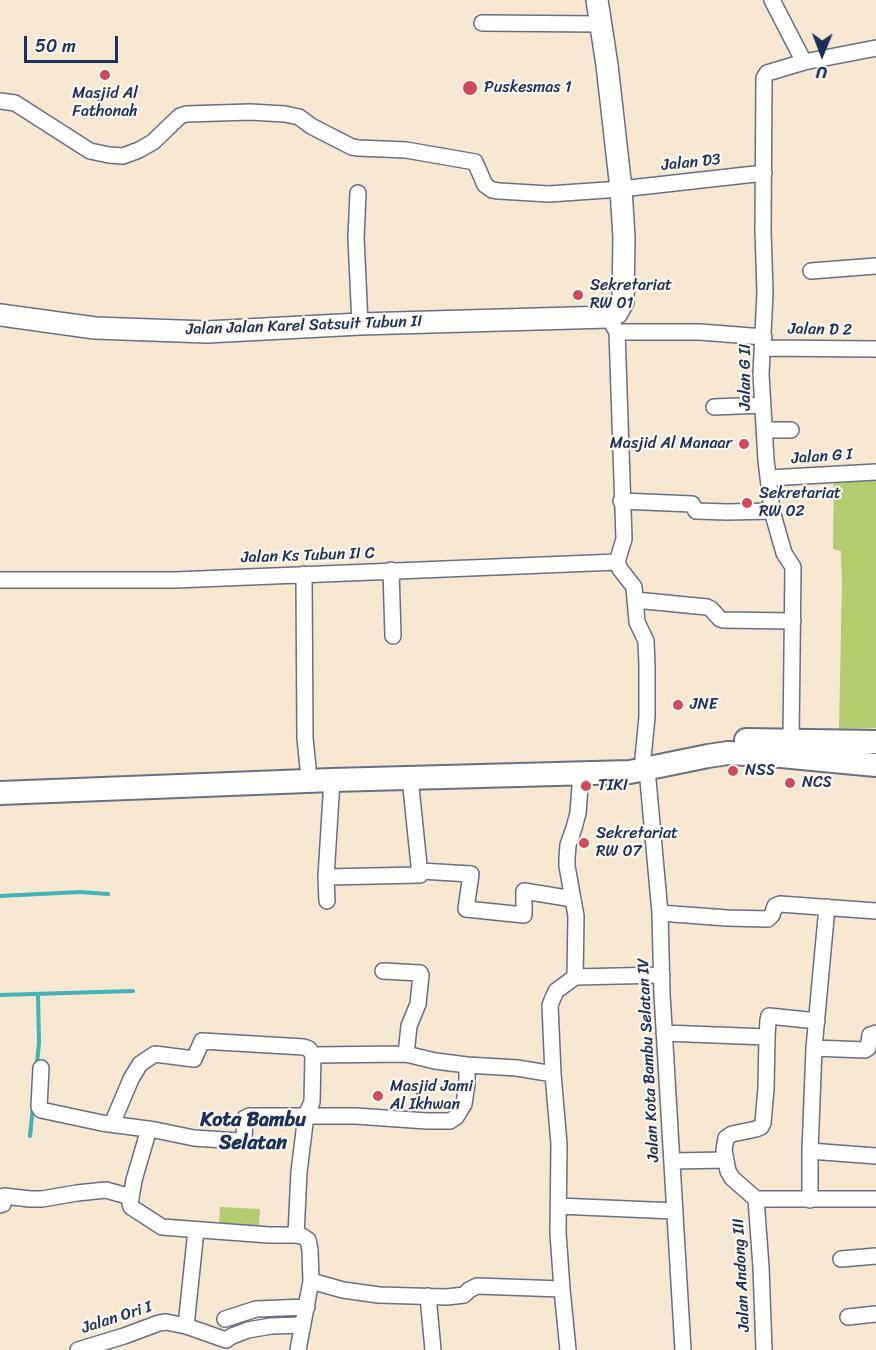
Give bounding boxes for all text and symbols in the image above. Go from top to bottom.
scale bar [27,24,122,62]
north arrow [792,24,852,84]
text: 50 m [35,30,76,62]
text: U [816,58,827,87]
marker: Masjid Al Fathonah [98,68,112,82]
place label: Puskesmas 1 [484,78,572,98]
marker: Puskesmas 1 [461,79,479,97]
place label: Masjid Al Fathonah [72,84,138,122]
street label: Jalan D3 [661,150,721,176]
place label: Sekretariat RW 01 [590,276,672,314]
marker: Sekretariat RW 01 [571,288,585,302]
street label: Jalan Jalan Karel Satsuit Tubun II [185,312,423,340]
street label: Jalan D 2 [788,320,852,340]
street label: Jalan G II [736,344,756,410]
place label: Masjid Al Manaar [610,434,732,454]
marker: Masjid Al Manaar [737,437,751,451]
street label: Jalan G I [791,445,853,469]
place label: Sekretariat RW 02 [759,484,841,522]
marker: Sekretariat RW 02 [740,496,754,510]
street label: Jalan Ks Tubun II C [241,544,375,568]
place label: JNE [690,695,718,715]
marker: JNE [671,698,685,712]
place label: NSS [745,761,775,781]
marker: NSS [726,764,740,778]
place label: NCS [802,773,832,793]
place label: TIKI [598,776,628,796]
marker: NCS [783,776,797,790]
marker: TIKI [579,779,593,793]
place label: Sekretariat RW 07 [596,824,678,862]
marker: Sekretariat RW 07 [577,836,591,850]
street label: Jalan Kota Bambu Selatan IV [634,958,664,1162]
place label: Masjid Jami Al Ikhwan [390,1077,473,1115]
marker: Masjid Jami Al Ikhwan [371,1089,385,1103]
district label: Kota Bambu Selatan [200,1109,306,1156]
street label: Jalan Andong III [729,1218,755,1332]
street label: Jalan Ori I [79,1298,155,1338]

